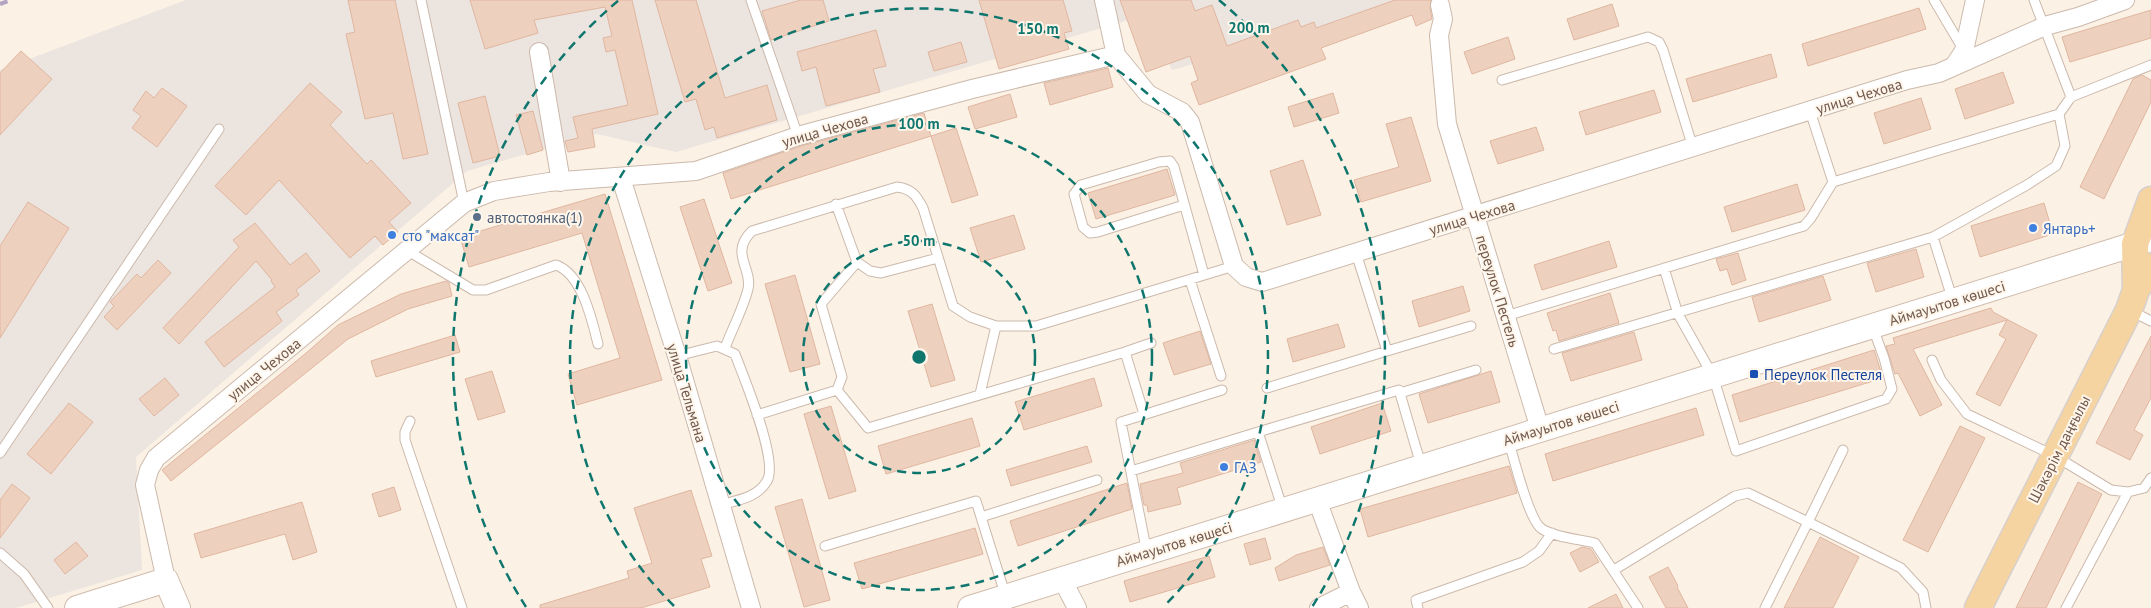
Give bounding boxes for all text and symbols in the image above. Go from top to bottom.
text: 200 m [1228,18,1270,37]
text: 150 m [1017,19,1059,38]
street label: улица Чехова [1814,74,1904,118]
street label: улица Чехова [780,109,870,151]
text: 100 m [898,114,940,133]
street label: улица Чехова [1427,195,1517,239]
place label: автостоянка(1) [487,208,582,227]
marker: автостоянка(1) [471,211,483,223]
place label: Янтарь+ [2043,219,2096,238]
marker: Янтарь+ [2027,222,2039,234]
place label: сто "максат" [402,226,479,245]
marker: сто "максат" [386,229,398,241]
text: 50 m [903,231,935,250]
street label: переулок Пестель [1472,233,1524,349]
street label: Аймауытов көшесі [1887,276,2007,330]
street label: улица Чехова [223,334,305,404]
street label: улица Тельмана [663,341,711,445]
centre of rings [910,348,928,366]
place label: Переулок Пестеля [1764,365,1882,384]
marker: Переулок Пестеля [1748,368,1760,380]
street label: Шәкәрім даңғылы [2024,392,2094,506]
street label: Аймауытов көшесі [1501,396,1621,450]
place label: ГАЗ [1234,458,1257,477]
marker: ГАЗ [1218,461,1230,473]
street label: Аймауытов көшесі [1114,517,1234,571]

